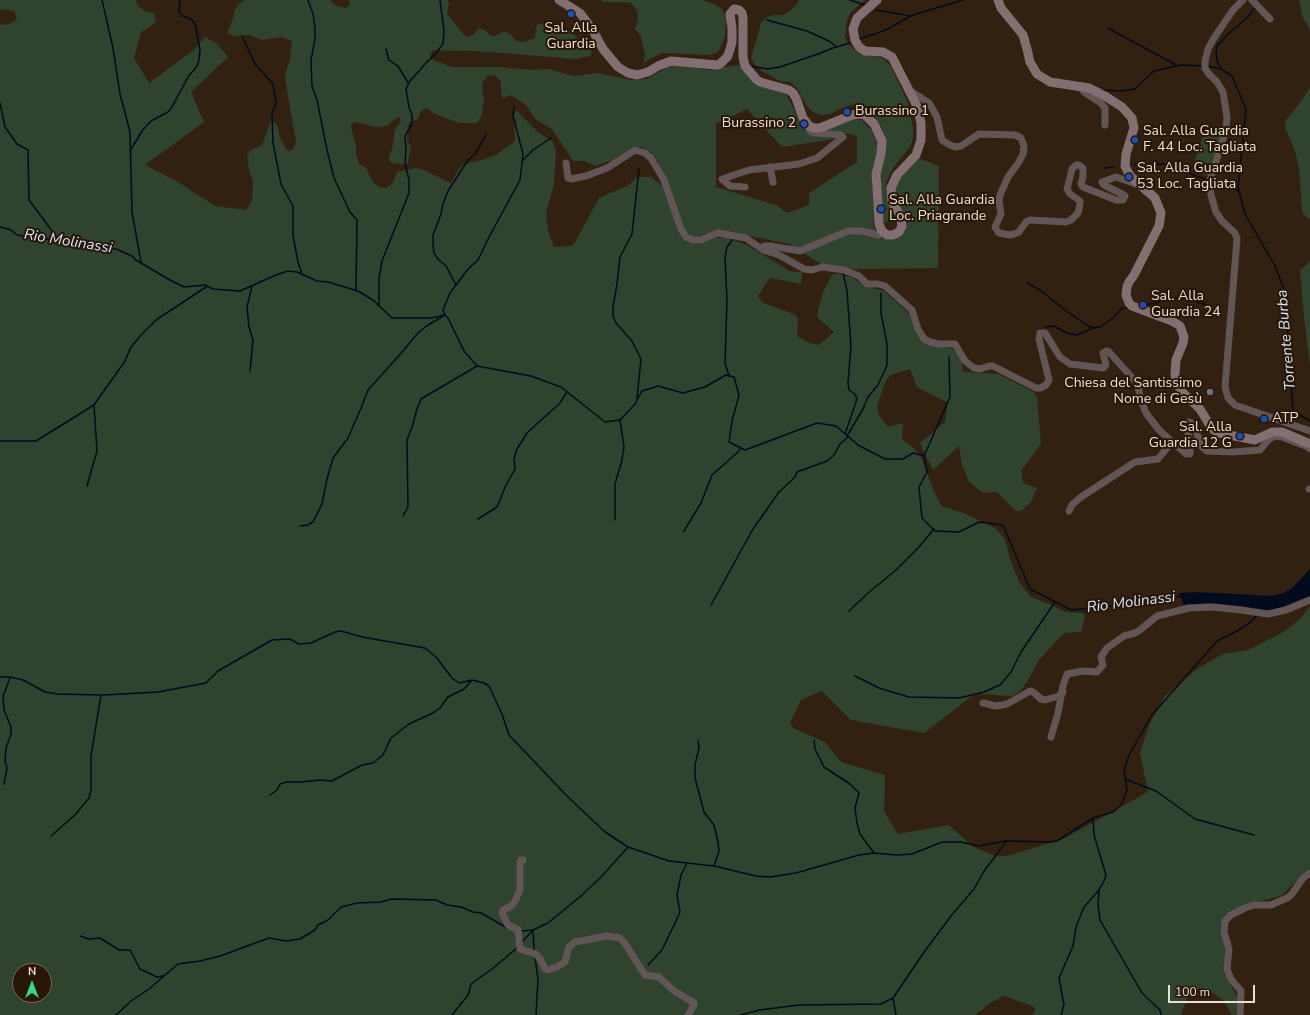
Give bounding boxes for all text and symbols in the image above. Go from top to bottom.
marker: Sal. Alla Guardia [566,9,576,19]
place label: Sal. Alla Guardia [544,21,598,54]
place label: Burassino 1 [855,104,929,120]
marker: Burassino 1 [842,107,852,117]
place label: Burassino 2 [722,116,796,132]
marker: Burassino 2 [799,119,809,129]
place label: Sal. Alla Guardia F. 44 Loc. Tagliata [1143,124,1256,156]
marker: Sal. Alla Guardia F. 44 Loc. Tagliata [1130,135,1140,145]
place label: Sal. Alla Guardia 53 Loc. Tagliata [1137,161,1243,194]
marker: Sal. Alla Guardia 53 Loc. Tagliata [1124,172,1134,182]
place label: Sal. Alla Guardia Loc. Priagrande [889,193,995,226]
marker: Sal. Alla Guardia Loc. Priagrande [876,204,886,214]
water label: Rio Molinassi [23,226,113,258]
place label: Sal. Alla Guardia 24 [1151,289,1221,322]
water label: Torrente Burba [1274,289,1300,391]
marker: Sal. Alla Guardia 24 [1138,300,1148,310]
place label: Chiesa del Santissimo Nome di Gesù [1064,376,1202,408]
marker: Chiesa del Santissimo Nome di Gesù [1205,387,1215,397]
place label: ATP [1272,411,1298,427]
marker: ATP [1259,414,1269,424]
place label: Sal. Alla Guardia 12 G [1149,420,1232,452]
marker: Sal. Alla Guardia 12 G [1235,431,1245,441]
water label: Rio Molinassi [1086,589,1176,617]
north arrow [12,963,52,1003]
text: N [28,964,36,979]
scale bar [1170,977,1257,1003]
text: 100 m [1175,984,1210,1000]

